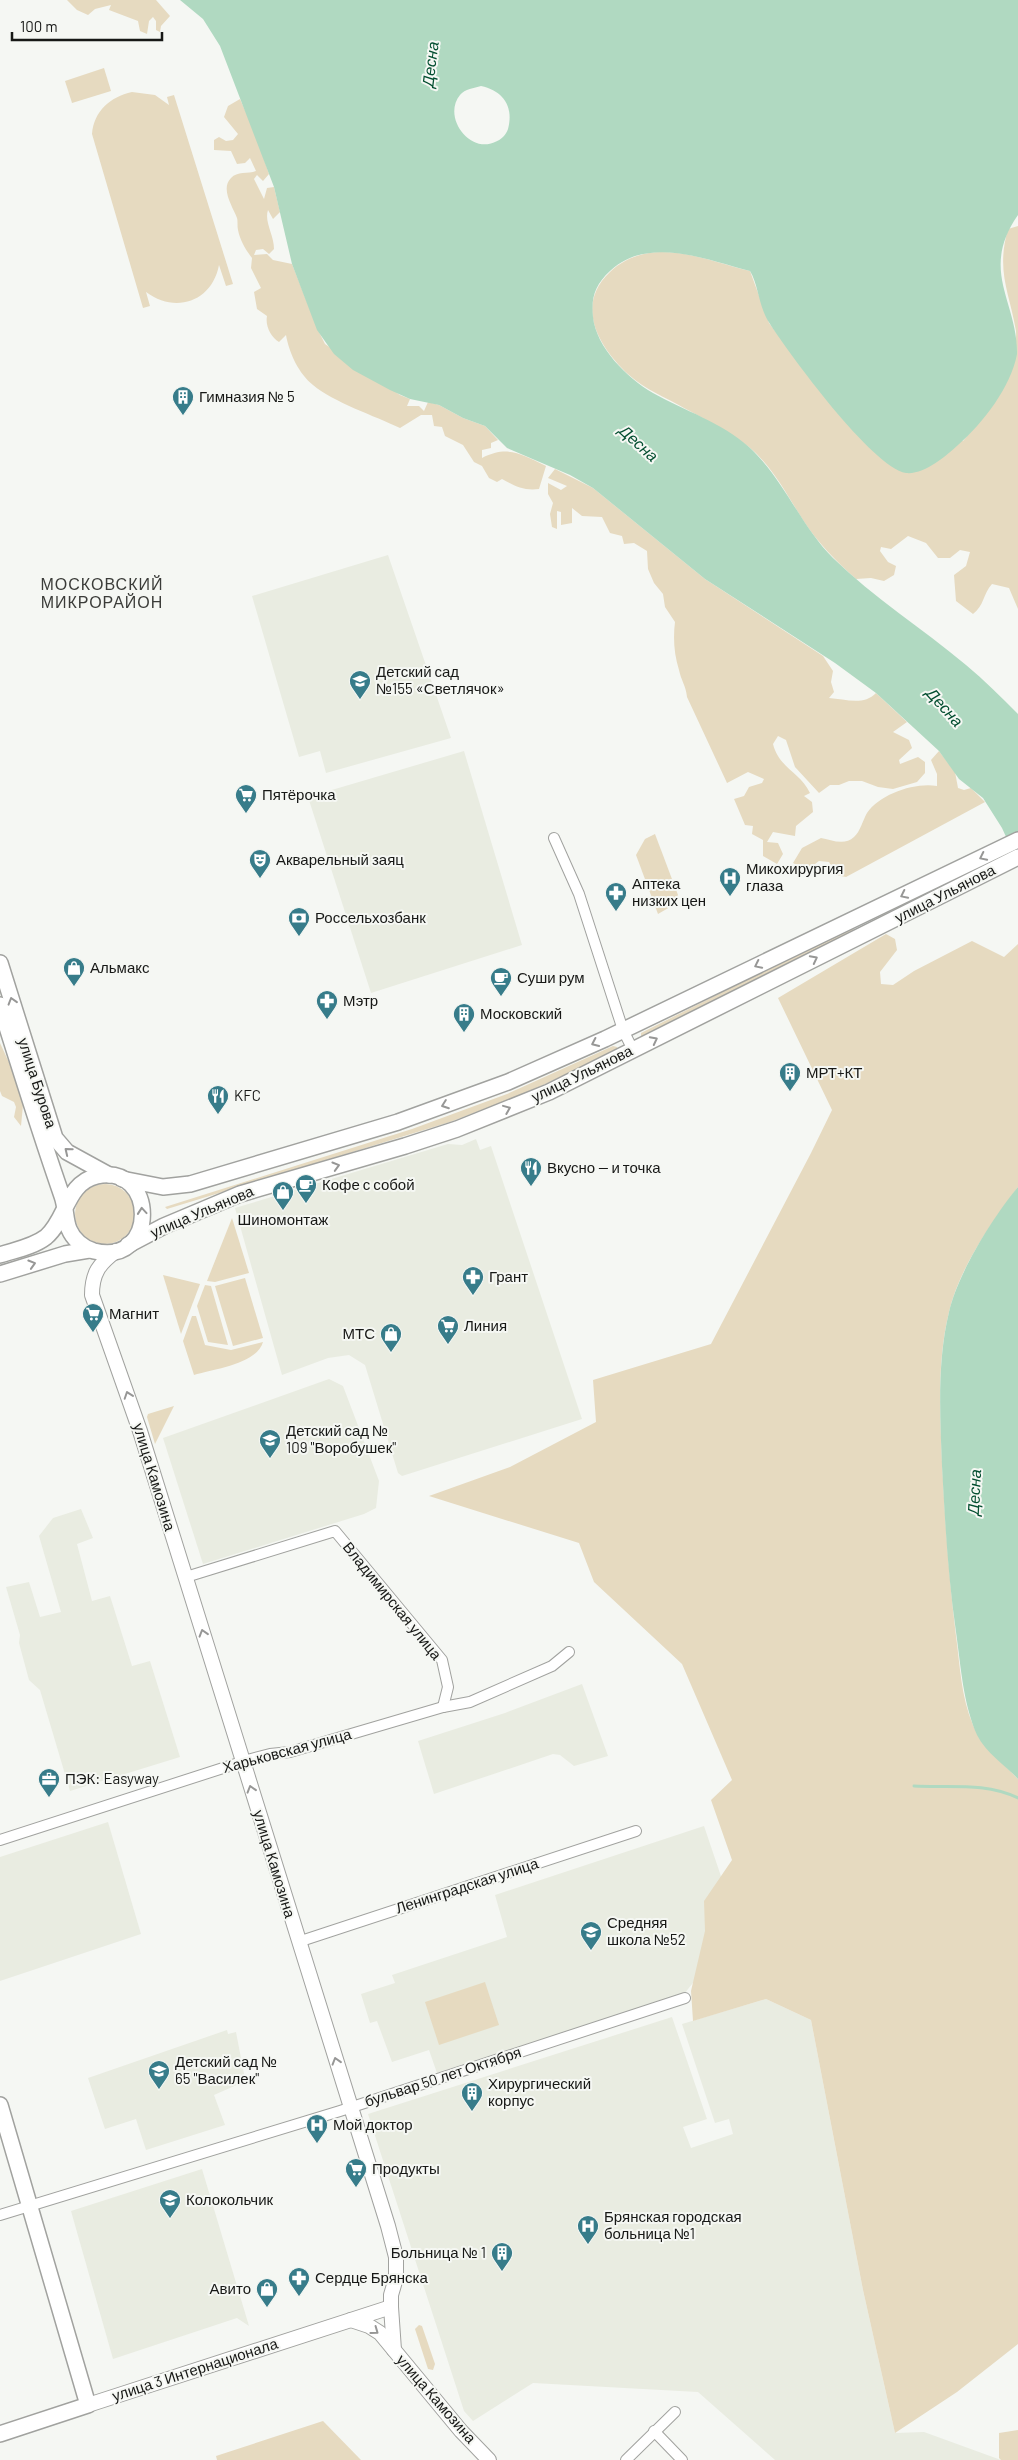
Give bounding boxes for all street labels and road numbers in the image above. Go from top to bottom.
street label: улица Ульянова [891,860,998,926]
street label: улица Бурова [15,1035,61,1131]
street label: улица Ульянова [528,1041,636,1105]
street label: улица Ульянова [147,1181,256,1241]
street label: улица Камозина [130,1421,180,1533]
street label: Владимирская улица [340,1538,446,1663]
street label: Харьковская улица [220,1724,354,1776]
street label: улица Камозина [250,1808,300,1920]
street label: Ленинградская улица [393,1853,541,1917]
street label: бульвар 50 лет Октября [362,2042,523,2110]
street label: улица 3 Интернационала [110,2334,280,2404]
street label: улица Камозина [393,2350,481,2447]

